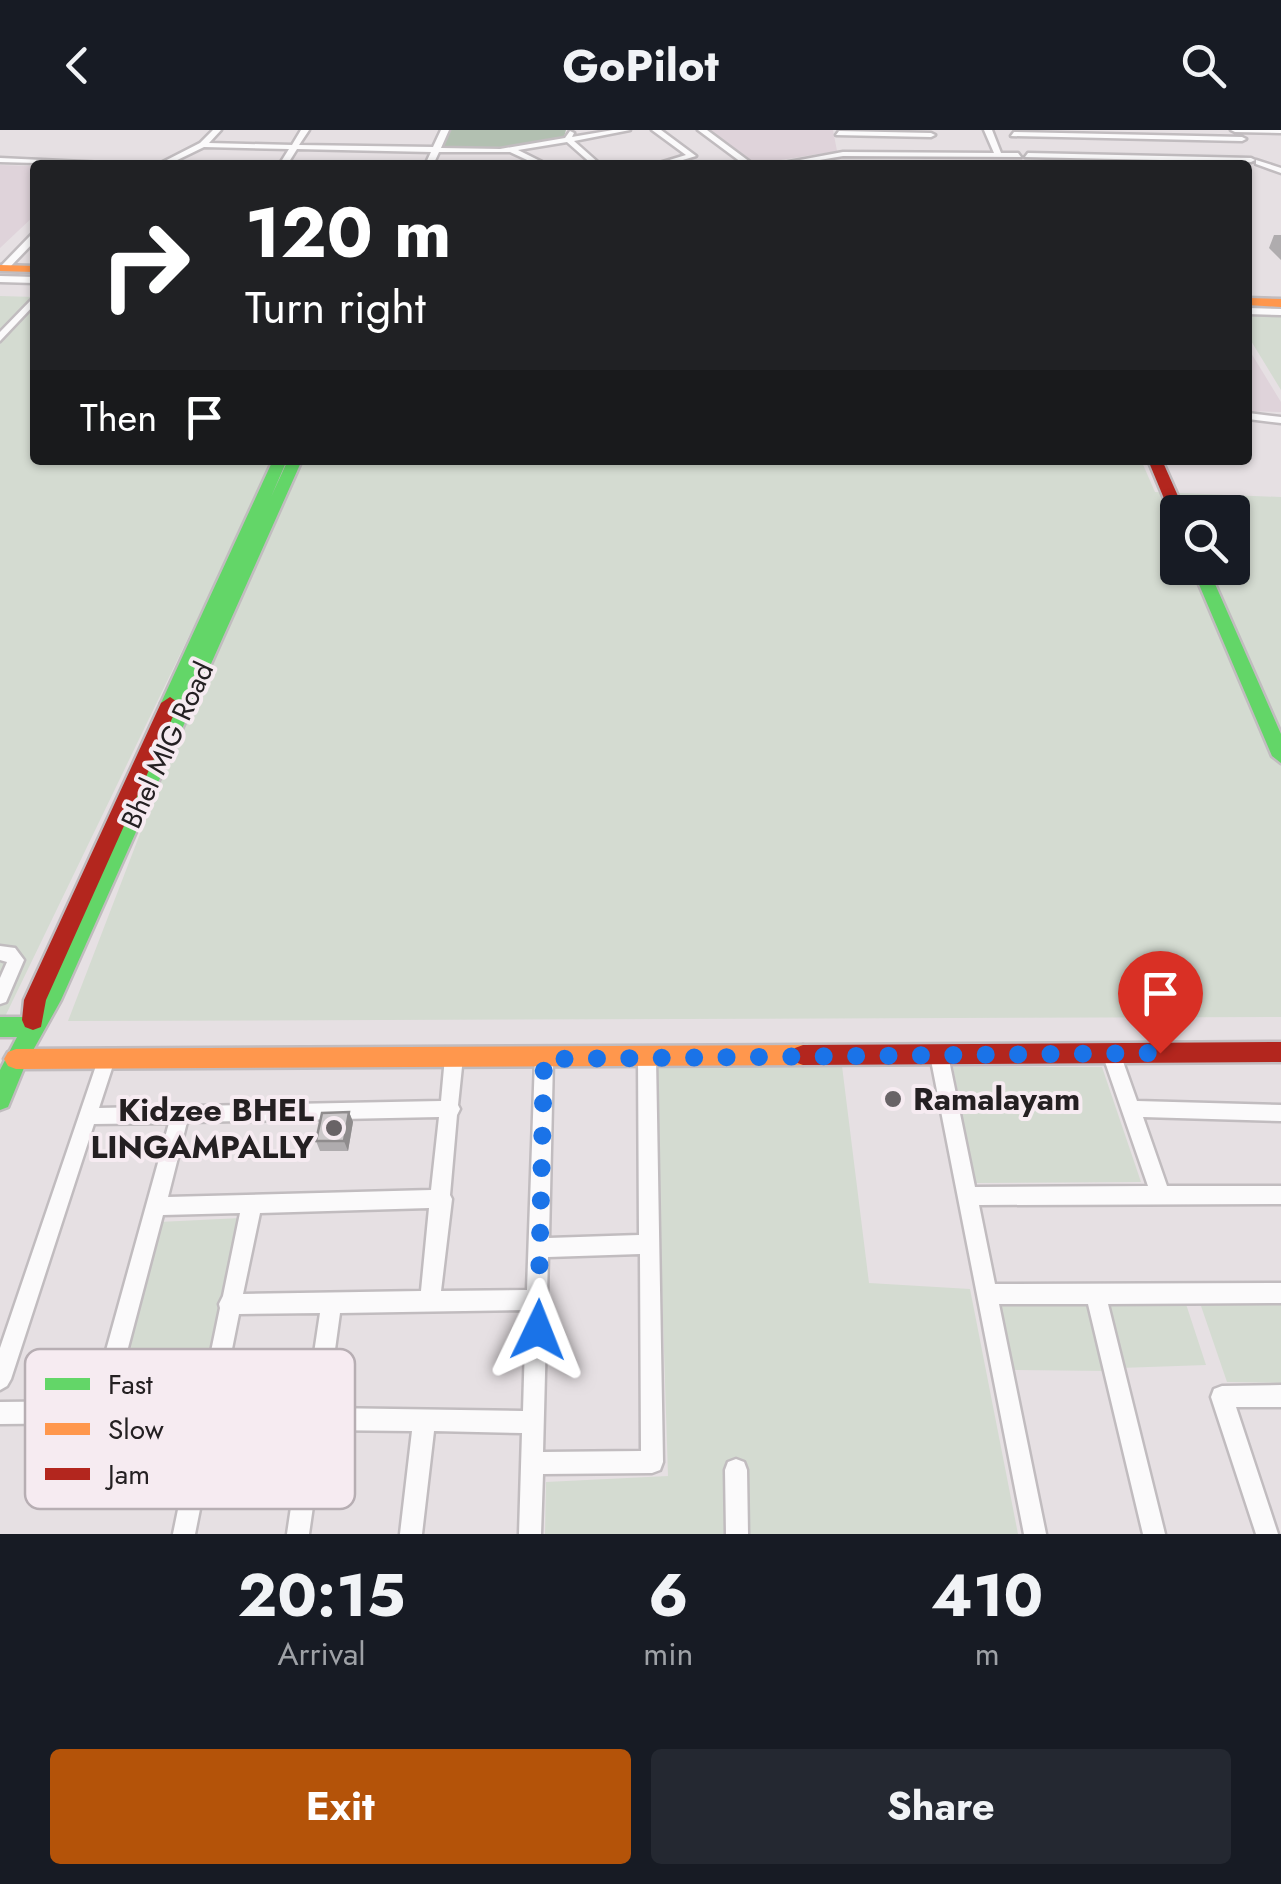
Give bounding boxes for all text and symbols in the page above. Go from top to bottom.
text: GoPilot [562,33,719,98]
icon: back [50,38,105,93]
icon: search [1176,38,1231,93]
text: 120 m [245,182,451,283]
icon: right [80,200,210,330]
text: Turn right [245,275,426,340]
text: Then [80,390,157,445]
icon: arrive [177,390,232,445]
map controls [1160,495,1250,585]
button: search [1160,495,1250,585]
street label: Bhel MIG Road [111,655,224,835]
pin [1118,951,1203,1054]
icon: arrive [1133,966,1188,1021]
place label: Ramalayam [913,1076,1080,1122]
place label: Kidzee BHEL LINGAMPALLY [90,1087,315,1170]
marker: Ramalayam [882,1088,904,1110]
marker: Kidzee BHEL LINGAMPALLY [323,1117,345,1139]
position arrow [486,1278,590,1382]
legend [25,1349,355,1509]
text: Fast [108,1364,153,1405]
text: Slow [108,1409,164,1450]
text: Jam [104,1454,150,1495]
text: 20:15 [238,1552,405,1639]
text: 6 [648,1552,688,1639]
text: 410 [931,1552,1043,1639]
text: Arrival [277,1631,366,1677]
text: min [643,1631,693,1677]
text: m [975,1631,1000,1677]
button: Exit [50,1749,631,1864]
button: Share [651,1749,1231,1864]

